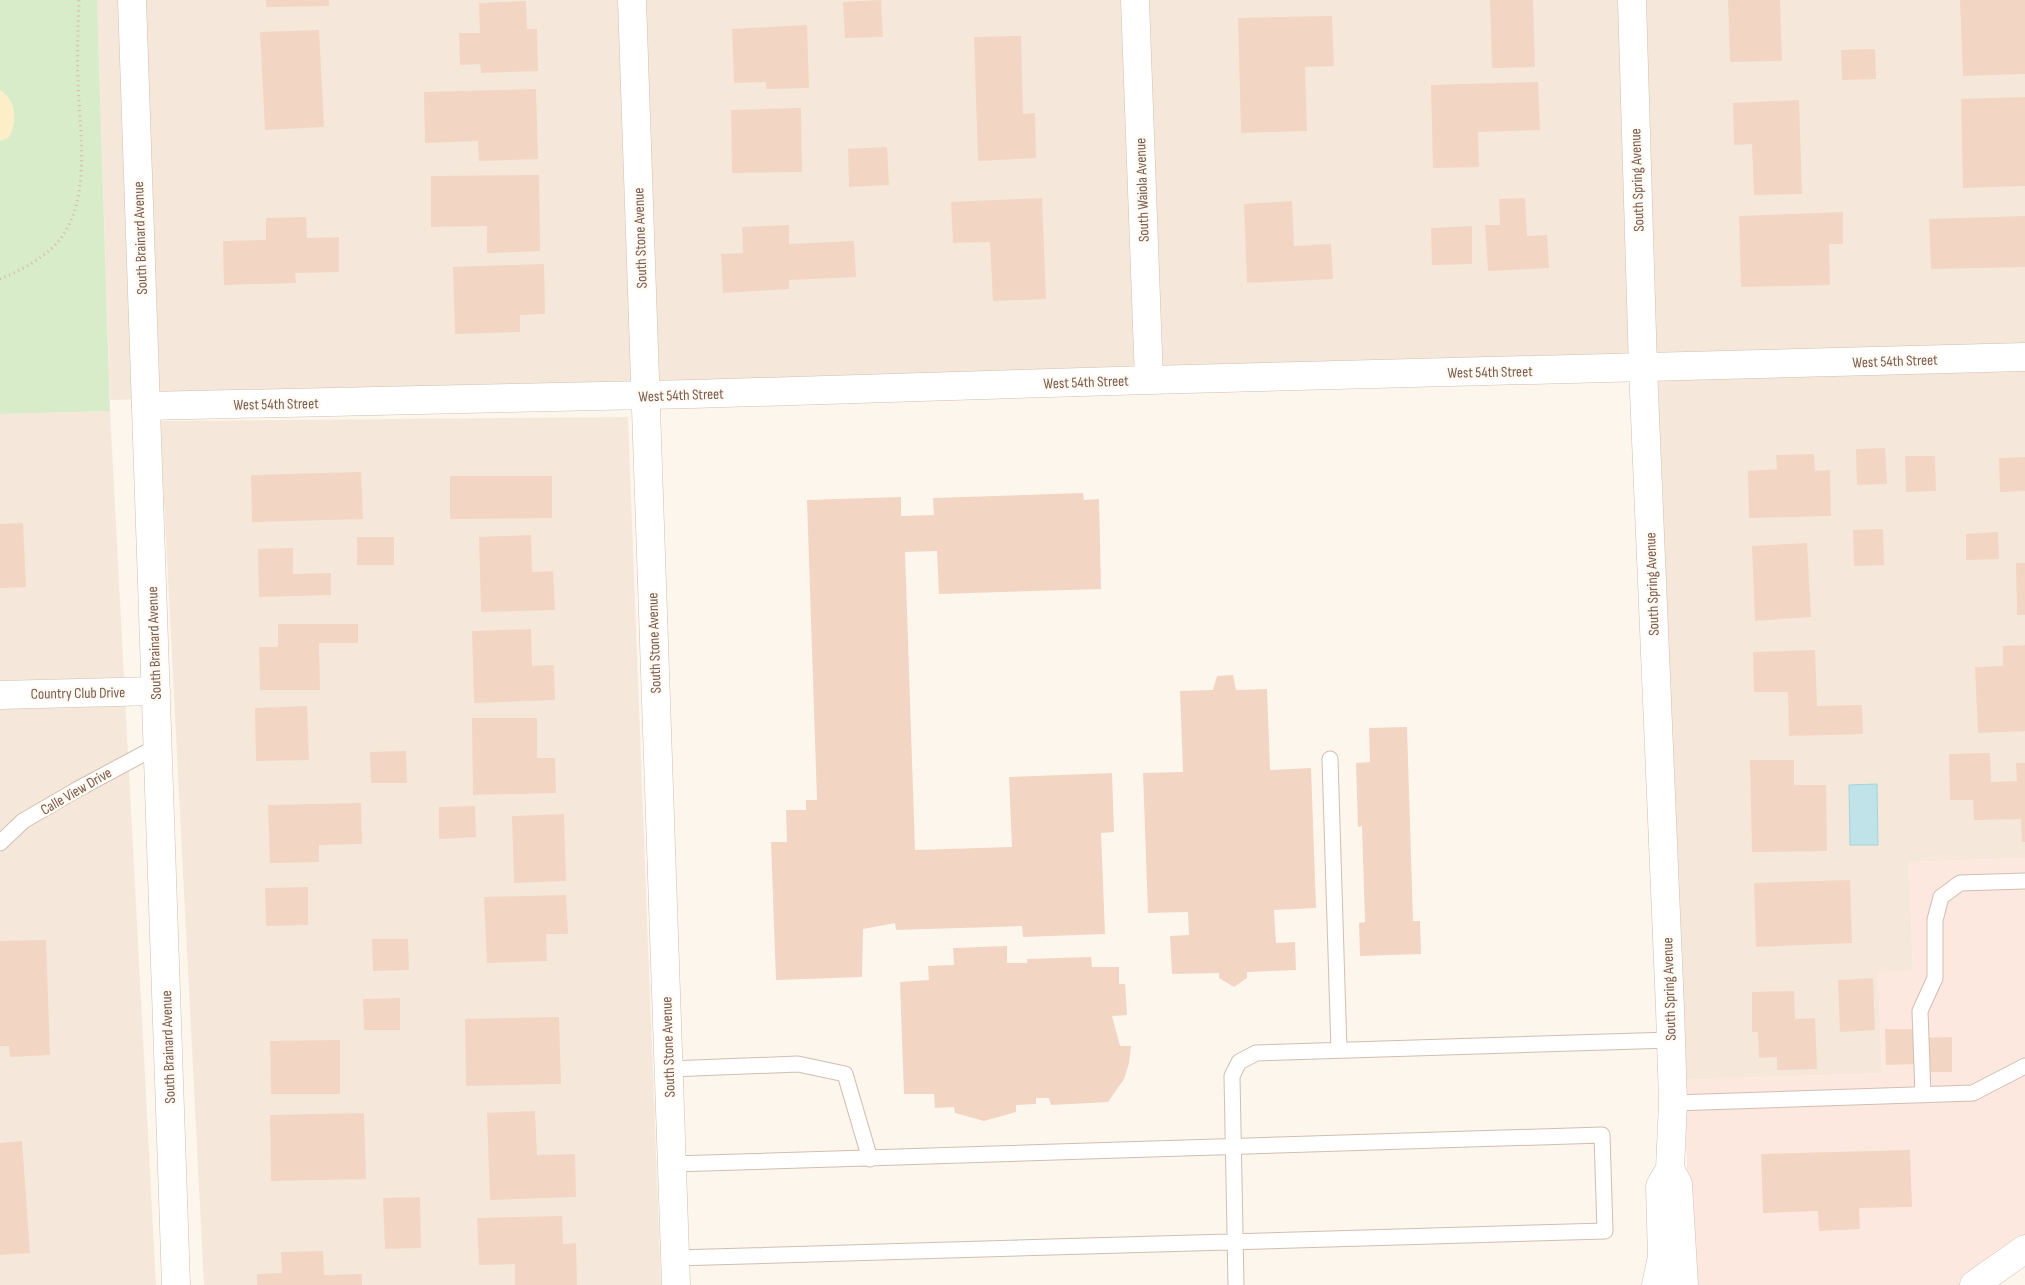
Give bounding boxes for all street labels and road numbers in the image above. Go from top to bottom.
street label: South Spring Avenue [1626,128,1649,232]
street label: South Waiola Avenue [1131,138,1154,242]
street label: South Brainard Avenue [129,181,152,295]
street label: South Stone Avenue [629,187,652,289]
street label: West 54th Street [1852,351,1938,372]
street label: West 54th Street [1447,362,1533,383]
street label: West 54th Street [1043,372,1129,393]
street label: West 54th Street [638,385,724,406]
street label: West 54th Street [233,394,319,415]
street label: South Spring Avenue [1641,532,1664,636]
street label: South Brainard Avenue [143,586,166,700]
street label: South Stone Avenue [643,592,666,694]
street label: Country Club Drive [31,683,125,704]
street label: Calle View Drive [37,763,115,819]
street label: South Spring Avenue [1658,937,1681,1041]
street label: South Brainard Avenue [157,990,180,1104]
street label: South Stone Avenue [657,996,680,1098]

